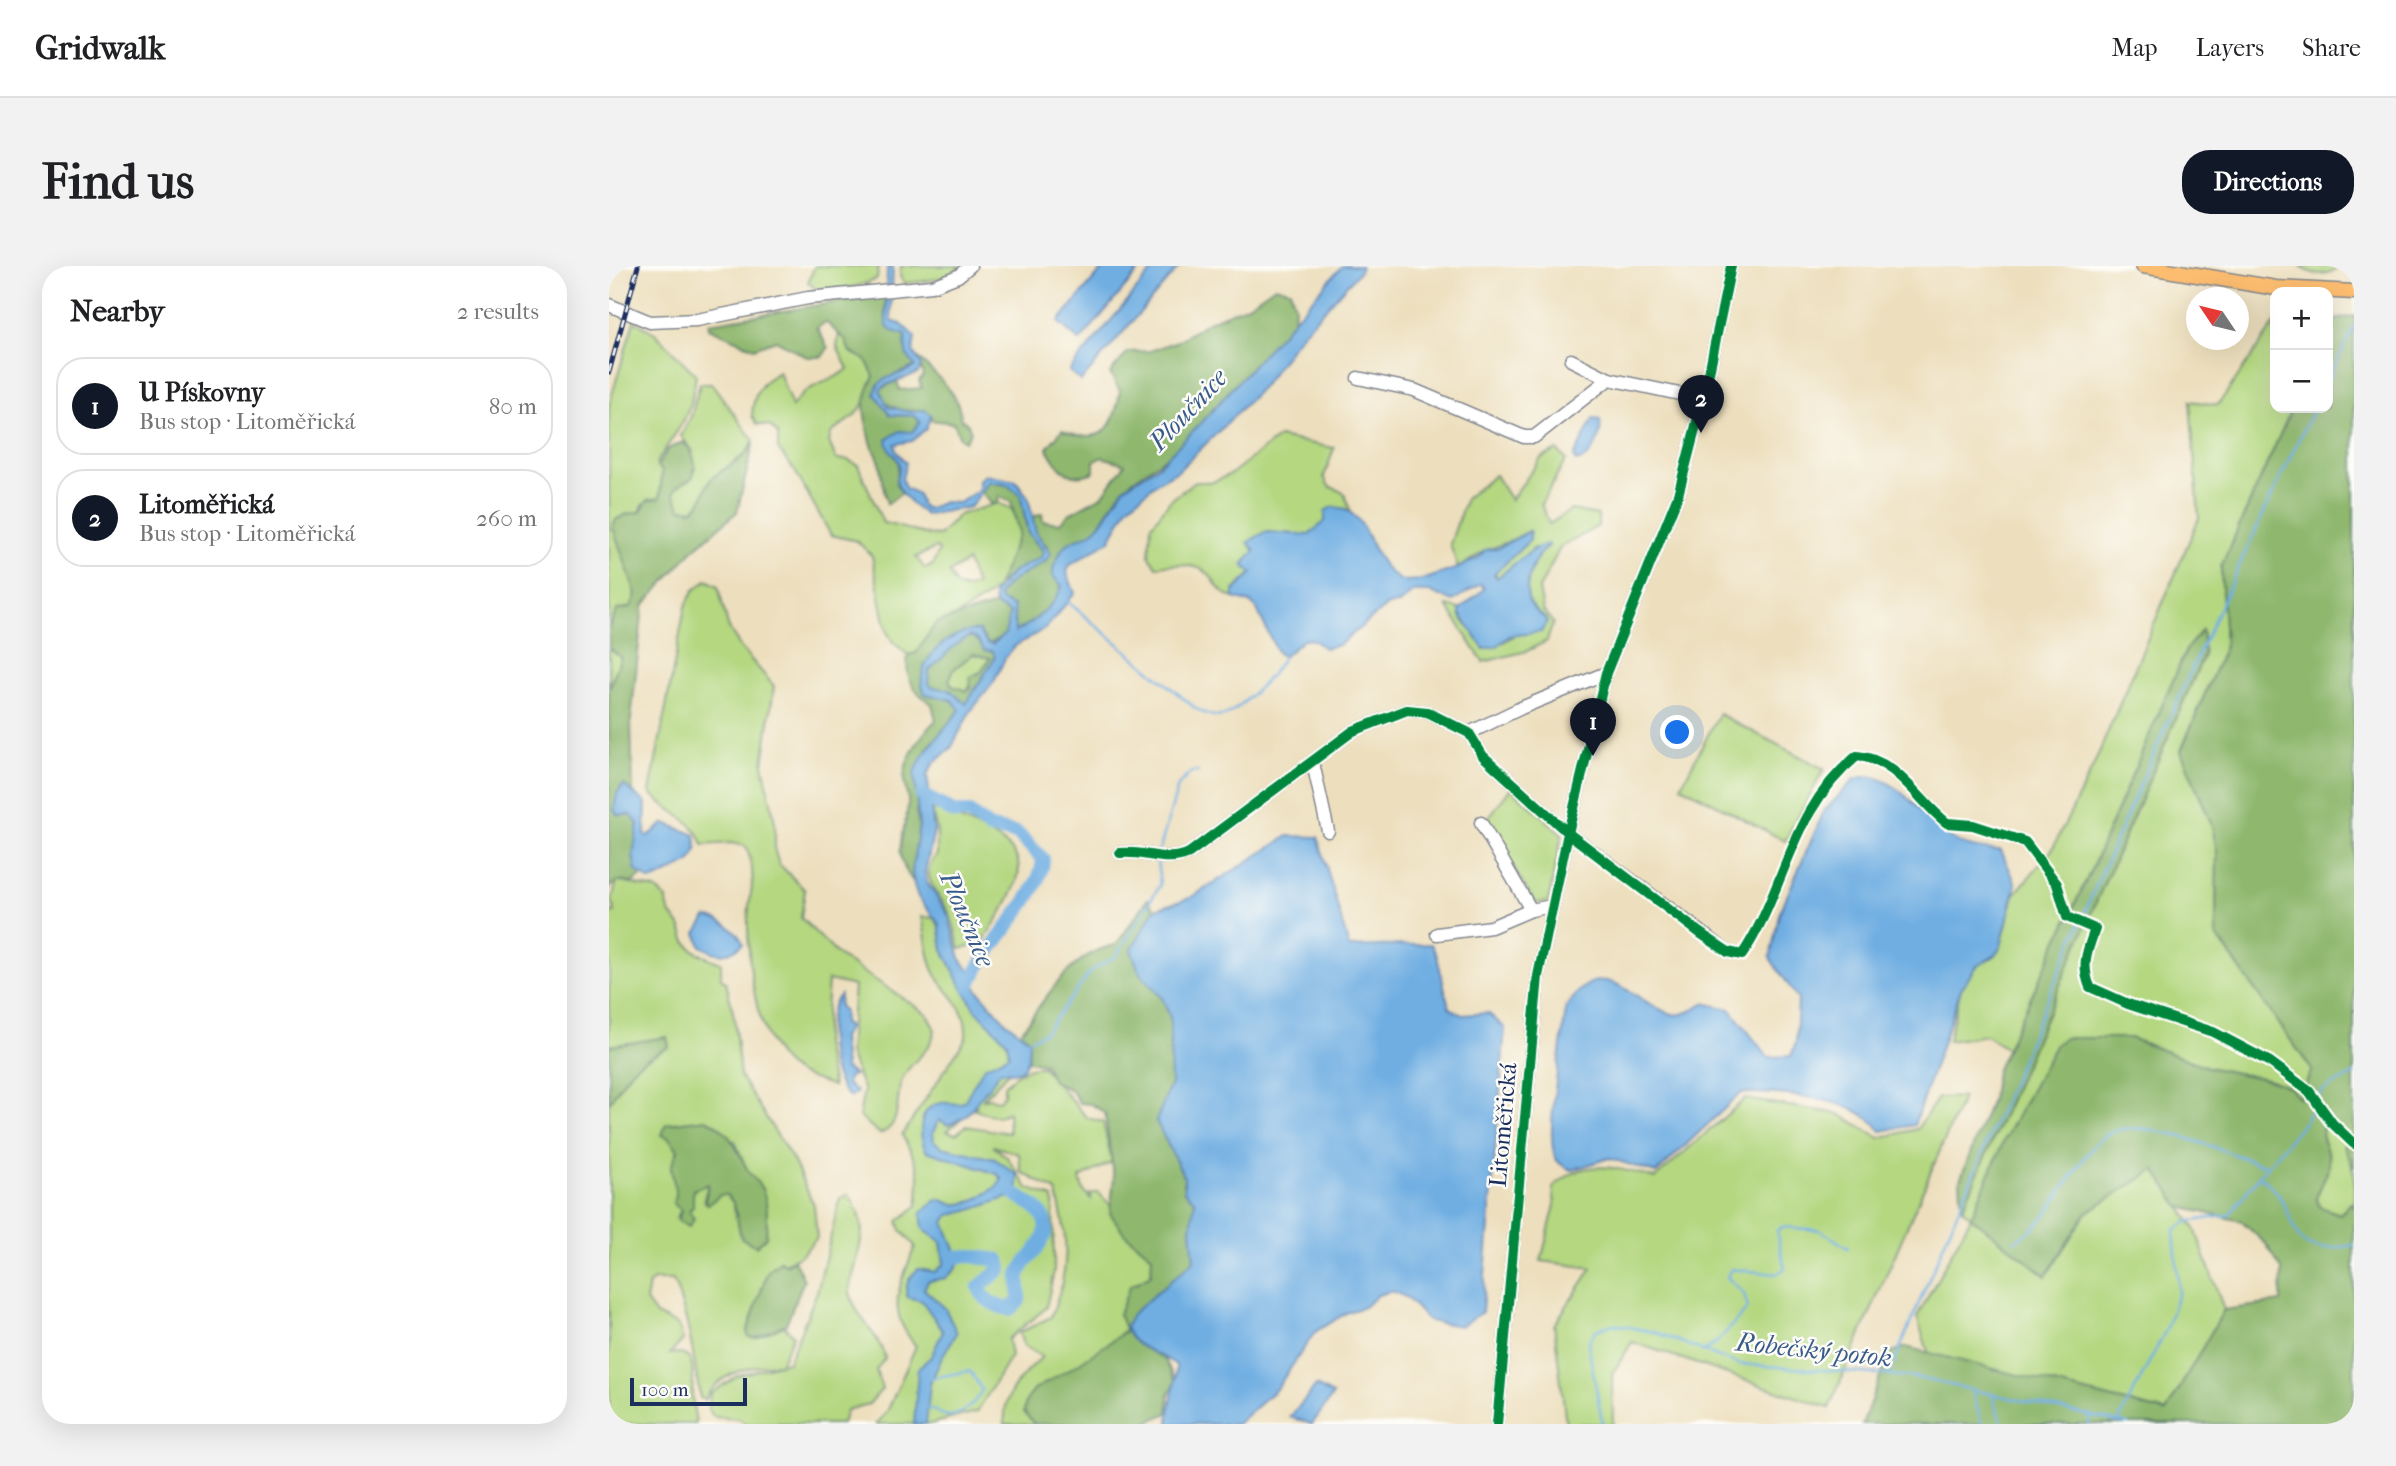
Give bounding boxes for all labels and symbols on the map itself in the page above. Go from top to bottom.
north arrow [2186,287,2249,350]
water label: Ploučnice [1142,362,1235,458]
pin: 2 [1678,375,1724,433]
pin: 1 [1570,698,1616,756]
your location [1660,715,1694,749]
water label: Ploučnice [933,866,1001,973]
street label: Litoměřická [1484,1061,1522,1188]
water label: Robečský potok [1732,1326,1894,1374]
scale bar [630,1375,747,1407]

